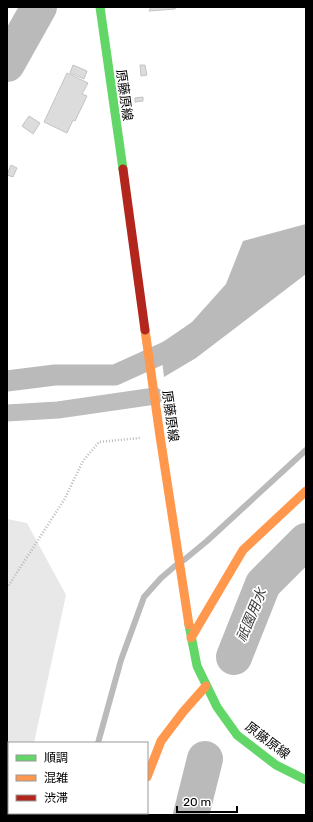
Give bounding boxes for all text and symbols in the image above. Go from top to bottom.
street label: 原藤原線 [113,68,136,122]
street label: 原藤原線 [159,389,182,443]
water label: 祇園用水 [233,584,271,644]
street label: 原藤原線 [242,719,293,762]
legend [8,742,148,814]
text: 順調 [44,751,68,765]
text: 混雑 [44,771,68,785]
scale bar [177,788,237,814]
text: 渋滞 [44,791,68,805]
text: 20 m [183,795,211,809]

